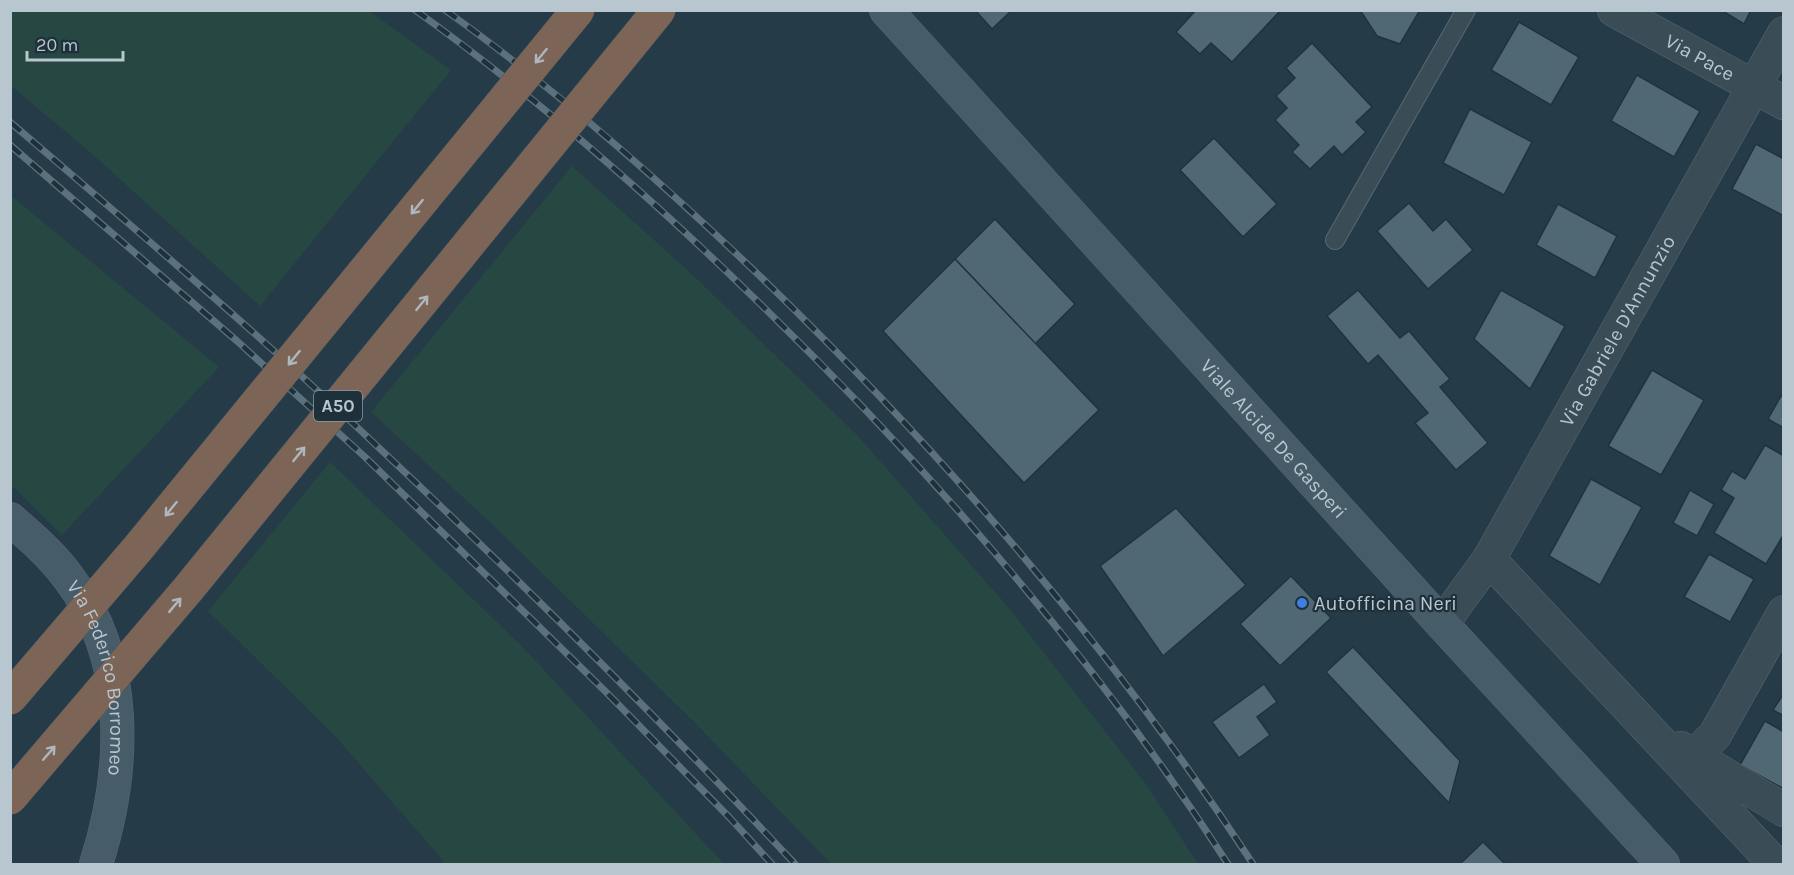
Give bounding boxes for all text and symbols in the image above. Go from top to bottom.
scale bar [27,24,123,62]
street label: Via Pace [1661,29,1739,85]
text: 20 m [36,34,78,56]
one-way arrow [534,48,548,63]
one-way arrow [411,199,424,215]
street label: Via Gabriele D'Annunzio [1554,231,1680,430]
one-way arrow [415,296,429,311]
one-way arrow [288,350,301,366]
street label: Viale Alcide De Gasperi [1196,354,1352,523]
road number: A50 [314,391,362,421]
one-way arrow [292,446,305,462]
one-way arrow [164,501,177,517]
street label: Via Federico Borromeo [62,575,129,777]
place label: Autofficina Neri [1314,592,1457,615]
marker: Autofficina Neri [1295,596,1309,610]
one-way arrow [168,598,182,613]
one-way arrow [42,746,56,761]

